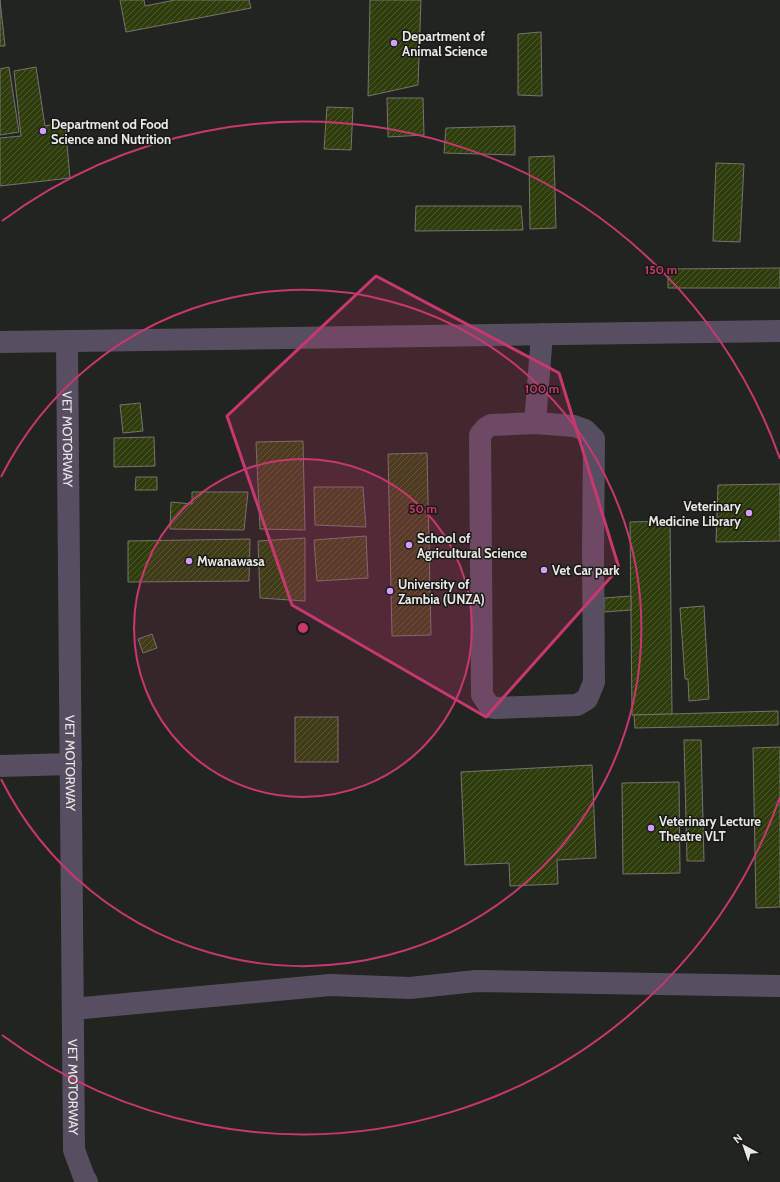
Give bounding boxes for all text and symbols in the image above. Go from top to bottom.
place label: Department of Animal Science [402,28,488,59]
marker: Department of Animal Science [389,38,399,48]
place label: Department od Food Science and Nutrition [51,116,171,147]
marker: Department od Food Science and Nutrition [38,126,48,136]
text: 150 m [645,262,677,277]
text: 100 m [525,381,559,396]
street label: VET MOTORWAY [59,391,76,488]
place label: Veterinary Medicine Library [648,498,741,529]
text: 50 m [409,501,437,516]
marker: Veterinary Medicine Library [744,508,754,518]
place label: School of Agricultural Science [417,530,527,561]
marker: School of Agricultural Science [404,540,414,550]
place label: Mwanawasa [197,553,265,569]
marker: Mwanawasa [184,556,194,566]
place label: Vet Car park [552,562,620,578]
marker: Vet Car park [539,565,549,575]
place label: University of Zambia (UNZA) [398,576,485,607]
marker: University of Zambia (UNZA) [385,586,395,596]
centre of rings [296,621,310,635]
street label: VET MOTORWAY [62,715,79,812]
place label: Veterinary Lecture Theatre VLT [659,813,761,844]
marker: Veterinary Lecture Theatre VLT [646,823,656,833]
street label: VET MOTORWAY [65,1039,82,1136]
north arrow [724,1126,764,1166]
text: N [730,1130,745,1146]

